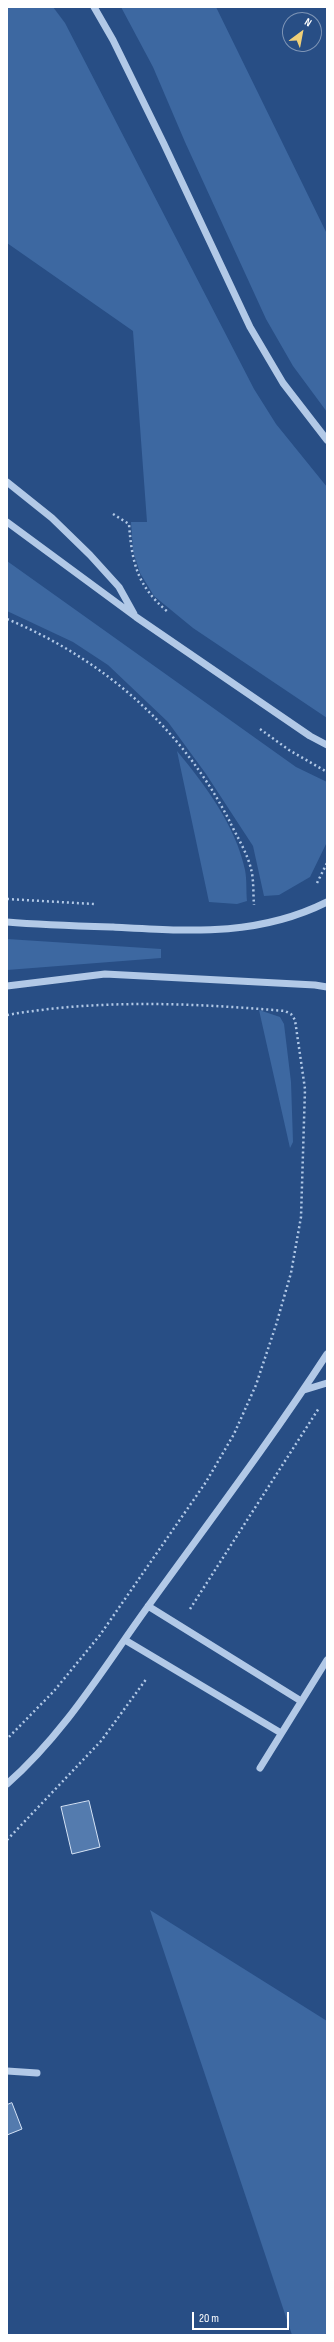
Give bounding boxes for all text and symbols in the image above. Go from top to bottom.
north arrow [282,12,322,52]
text: N [302,15,314,29]
scale bar [194,2304,291,2330]
text: 20 m [199,2311,219,2326]

